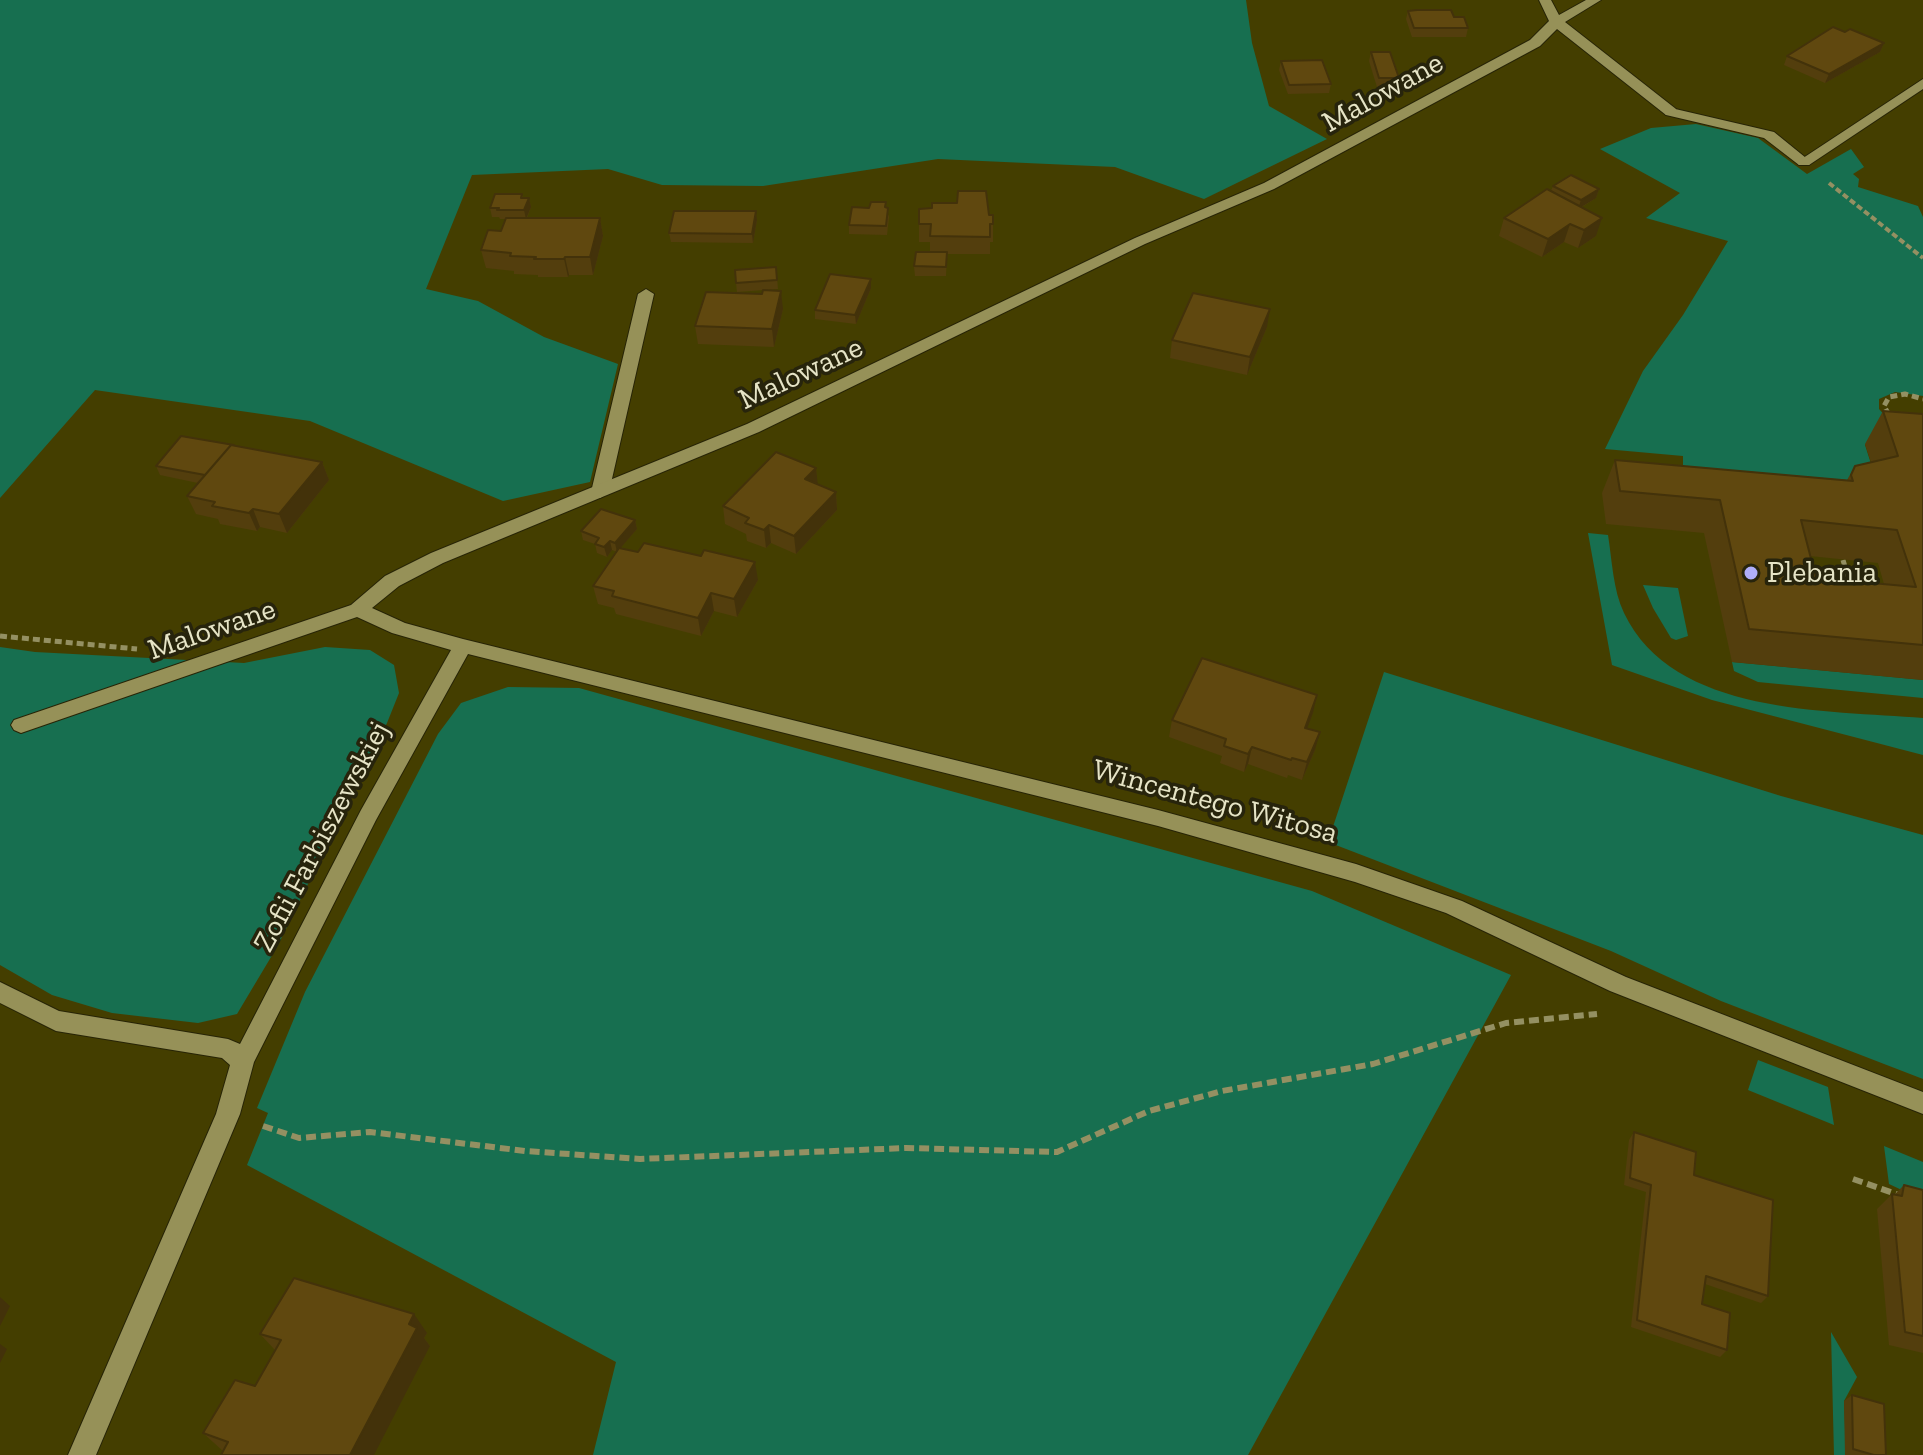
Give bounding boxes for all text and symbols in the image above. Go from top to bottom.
street label: Malowane [1316,45,1450,141]
street label: Malowane [733,330,869,418]
place label: Plebania [1767,555,1877,591]
marker: Plebania [1742,564,1760,582]
street label: Malowane [144,591,280,669]
street label: Zofii Farbiszewskiej [246,716,398,958]
street label: Wincentego Witosa [1089,752,1341,852]

